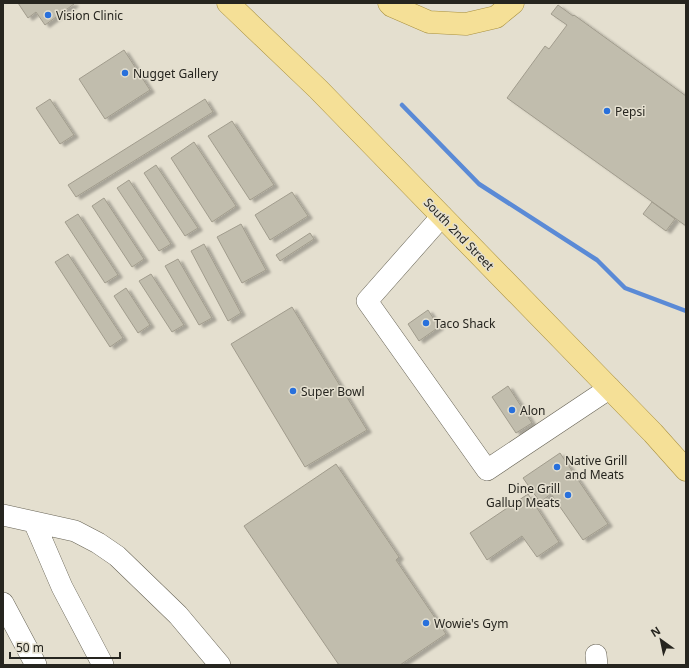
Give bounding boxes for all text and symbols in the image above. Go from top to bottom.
place label: Vision Clinic [56,7,123,24]
marker: Vision Clinic [43,10,53,20]
place label: Nugget Gallery [133,65,219,82]
marker: Nugget Gallery [120,68,130,78]
place label: Pepsi [615,103,645,120]
marker: Pepsi [602,106,612,116]
street label: South 2nd Street [420,194,498,274]
place label: Taco Shack [434,315,496,332]
marker: Taco Shack [421,318,431,328]
place label: Super Bowl [301,383,365,400]
marker: Super Bowl [288,386,298,396]
place label: Alon [520,402,545,419]
marker: Alon [507,405,517,415]
place label: Native Grill and Meats [565,452,627,483]
marker: Native Grill and Meats [552,462,562,472]
place label: Dine Grill Gallup Meats [486,480,560,511]
marker: Dine Grill Gallup Meats [563,490,573,500]
place label: Wowie's Gym [434,615,508,632]
marker: Wowie's Gym [421,618,431,628]
north arrow [641,620,681,660]
text: N [647,622,663,640]
scale bar [10,634,120,660]
text: 50 m [16,639,44,656]

